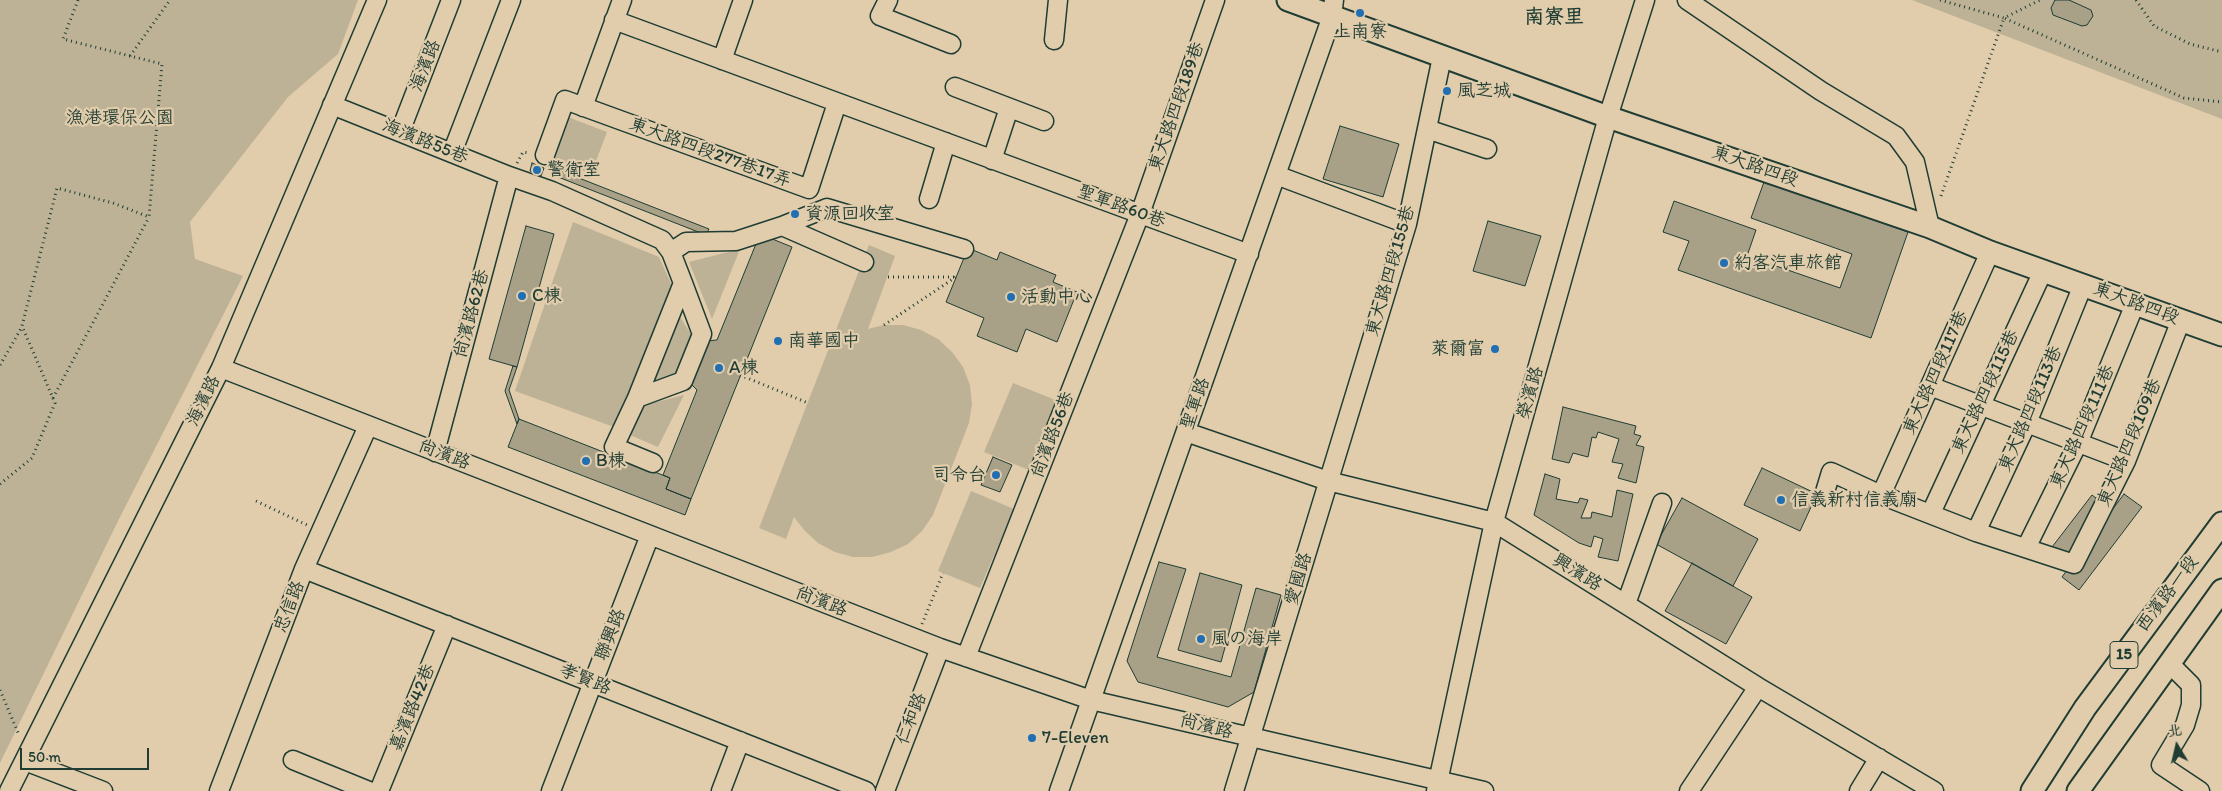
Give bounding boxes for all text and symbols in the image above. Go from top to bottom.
district label: 南寮里 [1524,6,1584,30]
marker: 上南寮 [1354,7,1366,19]
place label: 上南寮 [1333,21,1387,43]
street label: 海濱路 [406,37,446,95]
street label: 東大路四段189巷 [1145,39,1209,175]
place label: 風芝城 [1457,80,1511,102]
marker: 風芝城 [1441,85,1453,97]
park label: 漁港環保公園 [66,107,174,129]
street label: 東大路四段277巷17弄 [626,114,794,192]
street label: 海濱路55巷 [379,115,471,169]
street label: 東大路四段 [1709,142,1801,192]
place label: 警衛室 [547,159,601,181]
marker: 警衛室 [531,164,543,176]
street label: 聖軍路60巷 [1074,181,1168,233]
place label: 資源回收室 [805,203,895,225]
street label: 東大路四段155巷 [1362,203,1420,339]
marker: 資源回收室 [789,208,801,220]
place label: 約客汽車旅館 [1734,252,1842,274]
marker: 約客汽車旅館 [1718,257,1730,269]
street label: 尚濱路62巷 [450,267,494,361]
street label: 東大路四段 [2090,278,2182,330]
place label: C棟 [532,285,562,307]
place label: 活動中心 [1021,286,1093,308]
marker: C棟 [516,290,528,302]
marker: 活動中心 [1005,291,1017,303]
street label: 東大路四段117巷 [1899,308,1973,438]
street label: 東大路四段115巷 [1948,327,2024,457]
place label: 南華國中 [788,330,860,352]
marker: 南華國中 [772,335,784,347]
place label: 萊爾富 [1431,338,1485,360]
marker: 萊爾富 [1489,343,1501,355]
street label: 東大路四段113巷 [1995,343,2067,475]
place label: A棟 [729,357,759,379]
marker: A棟 [713,362,725,374]
street label: 東大路四段111巷 [2046,362,2120,492]
street label: 榮濱路 [1513,364,1549,422]
street label: 海濱路 [182,372,226,430]
street label: 聖軍路 [1177,375,1215,433]
street label: 東大路四段109巷 [2093,376,2167,510]
street label: 尚濱路56巷 [1027,389,1079,481]
street label: 尚濱路 [415,435,473,475]
place label: B棟 [596,450,626,472]
marker: B棟 [580,455,592,467]
place label: 司令台 [932,464,986,486]
marker: 司令台 [990,469,1002,481]
place label: 信義新村信義廟 [1791,489,1917,511]
marker: 信義新村信義廟 [1775,494,1787,506]
street label: 愛國路 [1281,550,1317,608]
street label: 興濱路 [1548,550,1606,596]
street label: 西濱路一段 [2132,552,2204,636]
street label: 忠信路 [270,578,310,636]
street label: 尚濱路 [792,582,850,622]
street label: 聯興路 [591,606,631,664]
place label: 風の海岸 [1211,628,1283,650]
marker: 風の海岸 [1195,633,1207,645]
road number: 15 [2110,642,2138,668]
street label: 孝賢路 [556,660,614,700]
street label: 嘉濱路42巷 [386,661,440,755]
street label: 仁和路 [892,690,932,748]
street label: 尚濱路 [1177,710,1235,744]
north arrow [2152,721,2202,771]
text: 北 [2166,721,2183,740]
place label: 7-Eleven [1042,727,1109,749]
marker: 7-Eleven [1026,732,1038,744]
scale bar [22,738,151,770]
text: 50 m [28,748,61,766]

